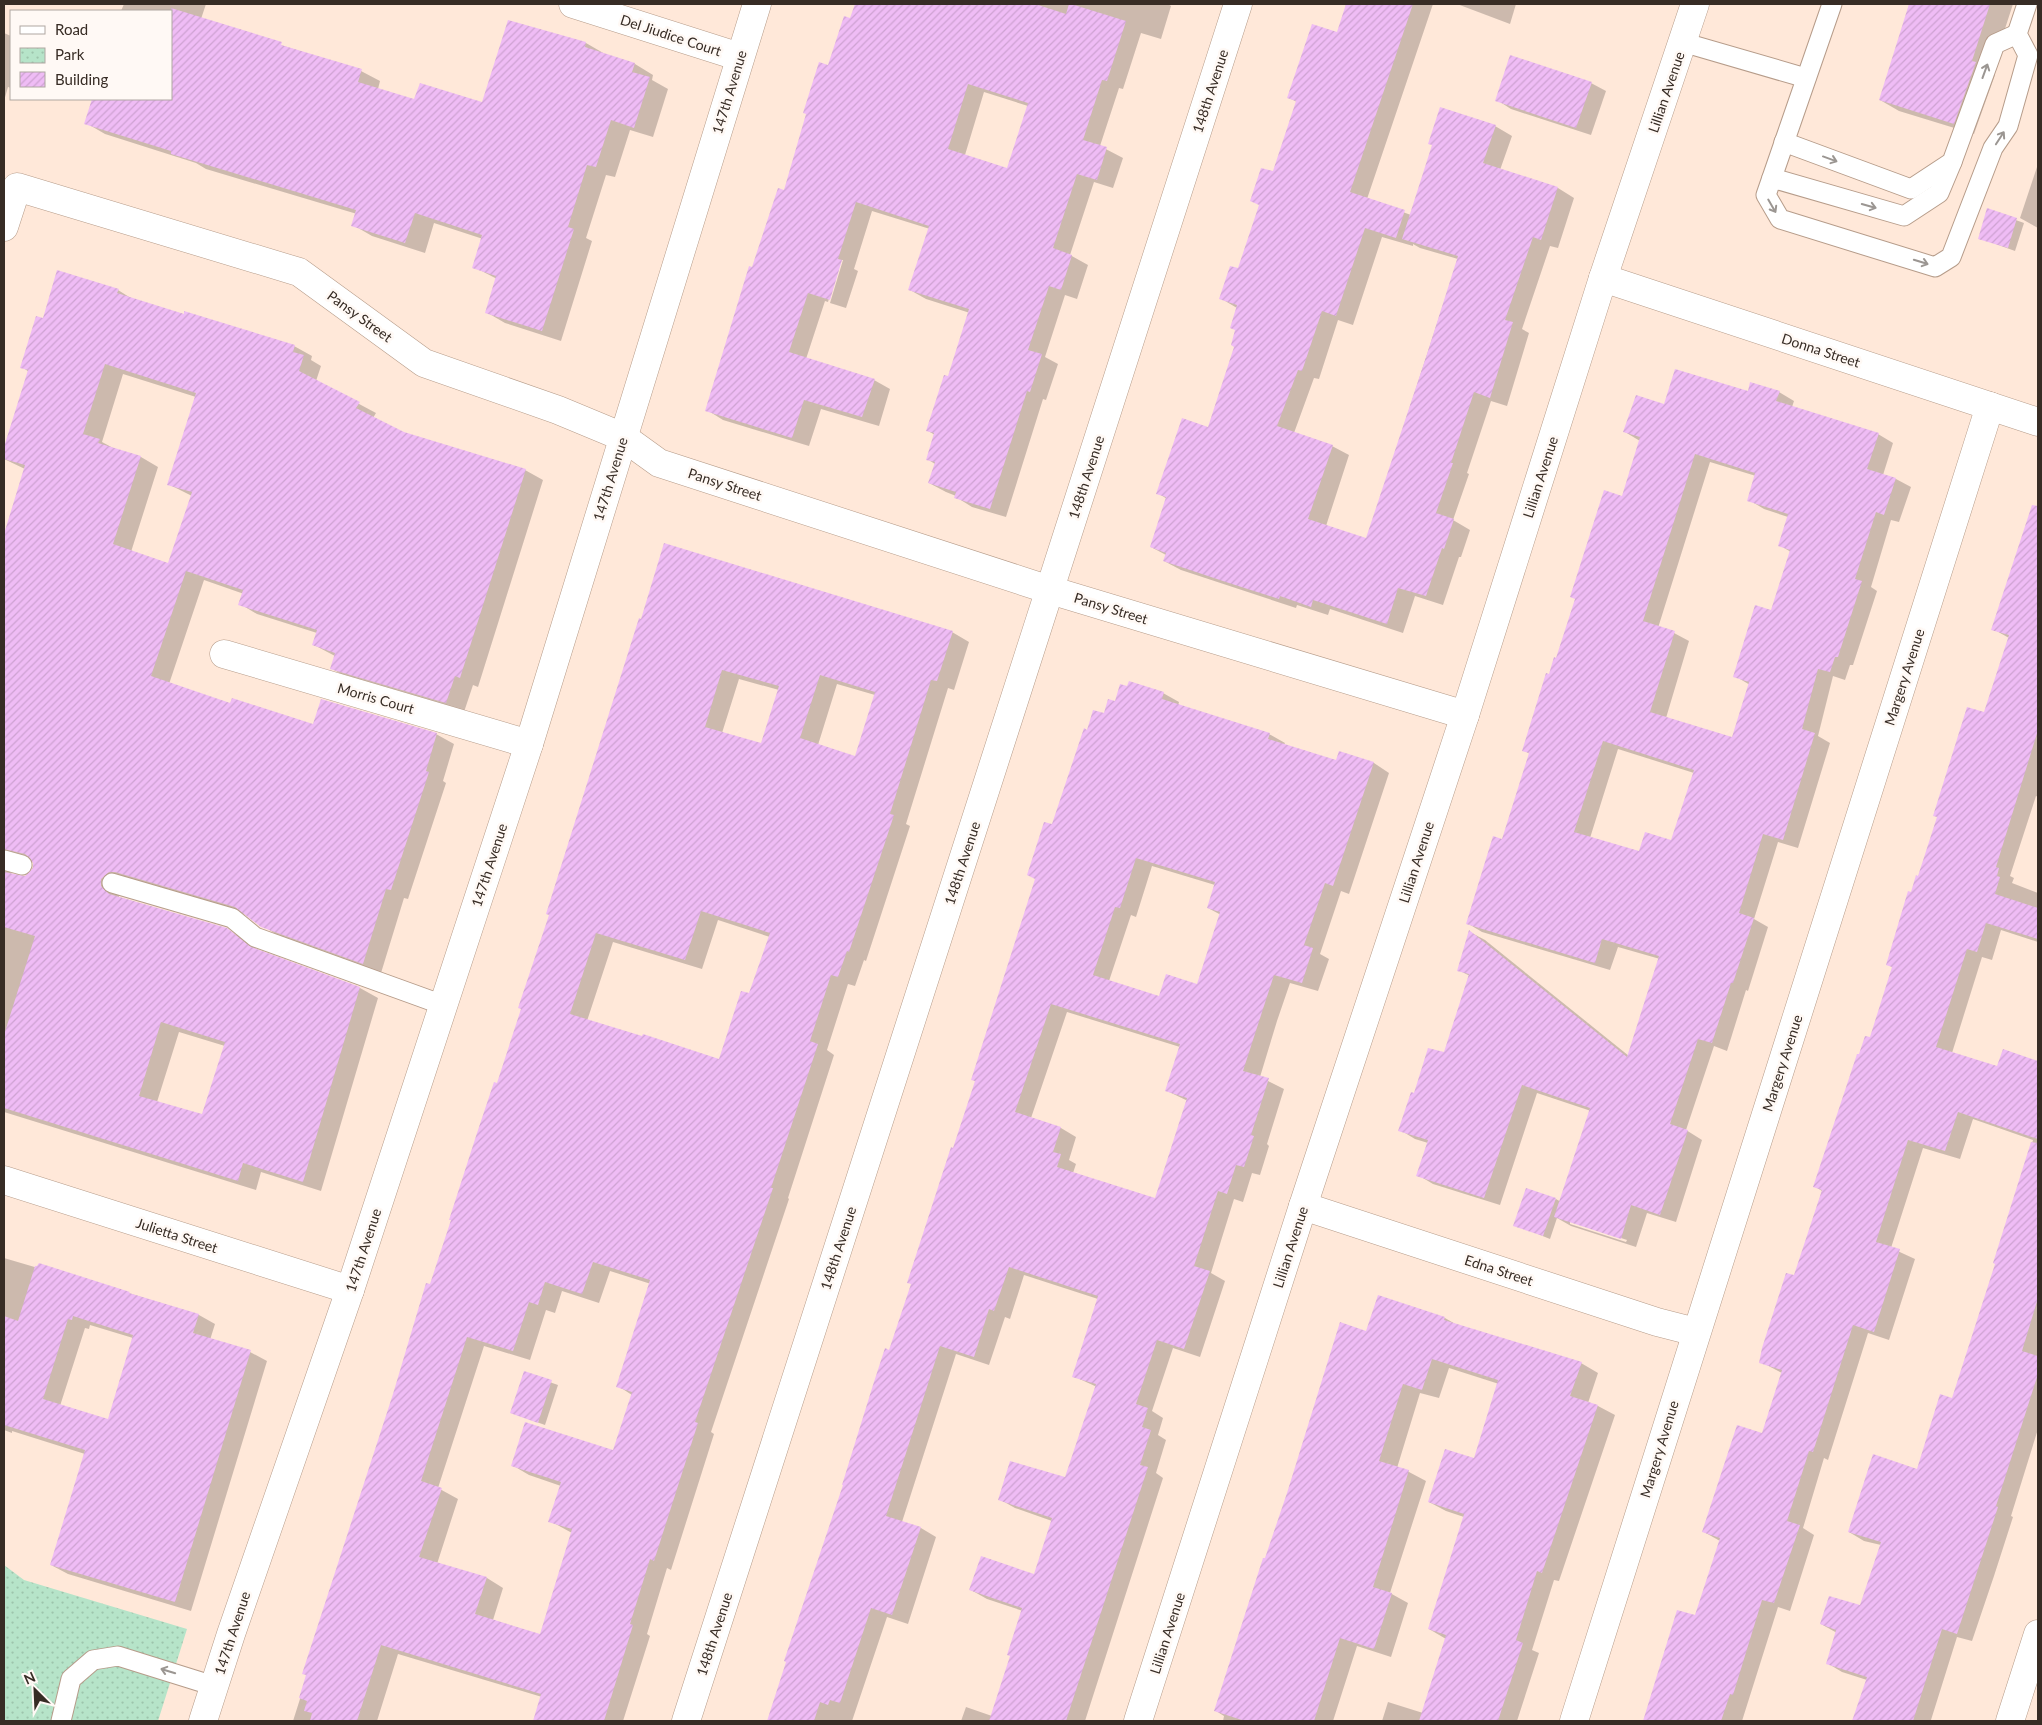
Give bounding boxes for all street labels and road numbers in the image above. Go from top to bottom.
street label: Del Jiudice Court [618,11,724,59]
street label: 148th Avenue [1189,47,1231,135]
street label: 147th Avenue [708,48,750,136]
street label: Lillian Avenue [1644,49,1688,135]
street label: Pansy Street [324,287,396,345]
street label: Donna Street [1780,329,1862,371]
street label: 148th Avenue [1065,433,1107,521]
street label: Lillian Avenue [1519,434,1561,520]
street label: 147th Avenue [589,435,631,523]
street label: Pansy Street [686,464,764,504]
street label: Pansy Street [1072,589,1150,627]
street label: Margery Avenue [1880,626,1928,728]
street label: Morris Court [336,679,416,717]
street label: 148th Avenue [941,819,983,907]
street label: Lillian Avenue [1395,819,1437,905]
street label: 147th Avenue [468,821,510,909]
street label: Margery Avenue [1758,1012,1806,1114]
street label: 148th Avenue [817,1204,859,1292]
street label: Lillian Avenue [1269,1204,1311,1290]
street label: 147th Avenue [342,1206,384,1294]
street label: Julietta Street [134,1214,220,1256]
street label: Edna Street [1463,1251,1535,1289]
street label: Margery Avenue [1636,1398,1682,1500]
street label: 147th Avenue [211,1589,253,1677]
street label: 148th Avenue [693,1590,735,1678]
street label: Lillian Avenue [1146,1590,1188,1676]

